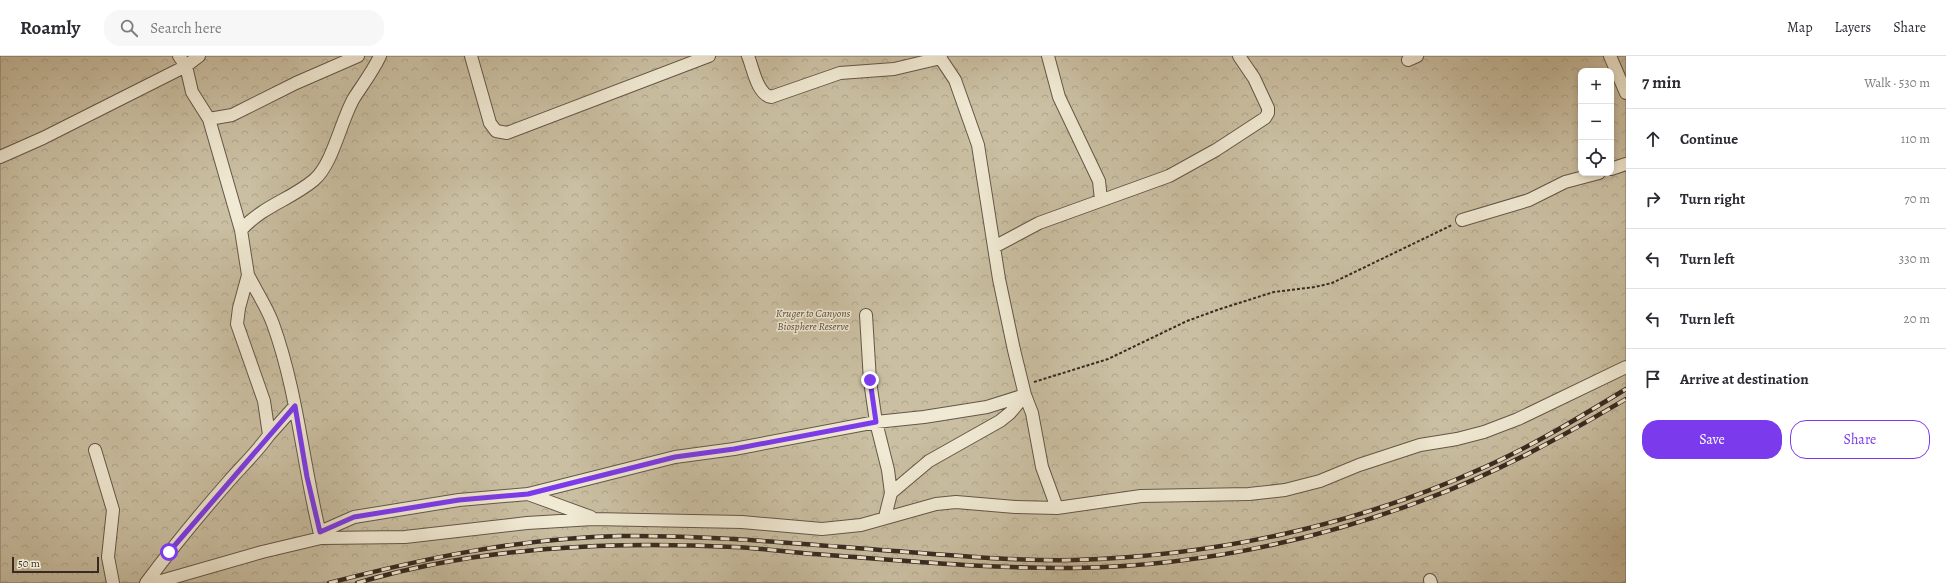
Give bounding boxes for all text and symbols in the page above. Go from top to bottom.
search box [104,10,384,46]
text: Roamly [20,15,80,41]
icon: search [118,17,140,39]
text: Search here [150,18,222,38]
text: Map [1787,18,1813,37]
text: Layers [1835,18,1871,37]
text: Share [1893,18,1926,37]
map controls [1578,68,1614,176]
button: + [1578,68,1614,104]
text: 7 min [1642,71,1681,94]
text: Walk · 530 m [1864,74,1930,91]
button: − [1578,104,1614,140]
icon: ahead [1642,128,1664,150]
text: Continue [1680,129,1738,149]
text: 110 m [1901,130,1930,147]
button: locate [1578,140,1614,176]
icon: right [1642,188,1664,210]
text: Turn right [1680,189,1745,209]
text: 70 m [1904,190,1930,207]
icon: left [1642,248,1664,270]
text: Turn left [1680,249,1735,269]
text: 330 m [1899,250,1930,267]
park label: Kruger to Canyons Biosphere Reserve [776,306,851,334]
icon: left [1642,308,1664,330]
text: Turn left [1680,309,1735,329]
text: 20 m [1904,310,1930,327]
icon: arrive [1642,368,1664,390]
text: Arrive at destination [1680,369,1809,389]
route end [861,371,879,389]
button: Save [1642,420,1782,459]
button: Share [1790,420,1930,459]
route start [160,543,178,561]
scale bar [12,555,99,574]
text: 50 m [18,556,40,571]

